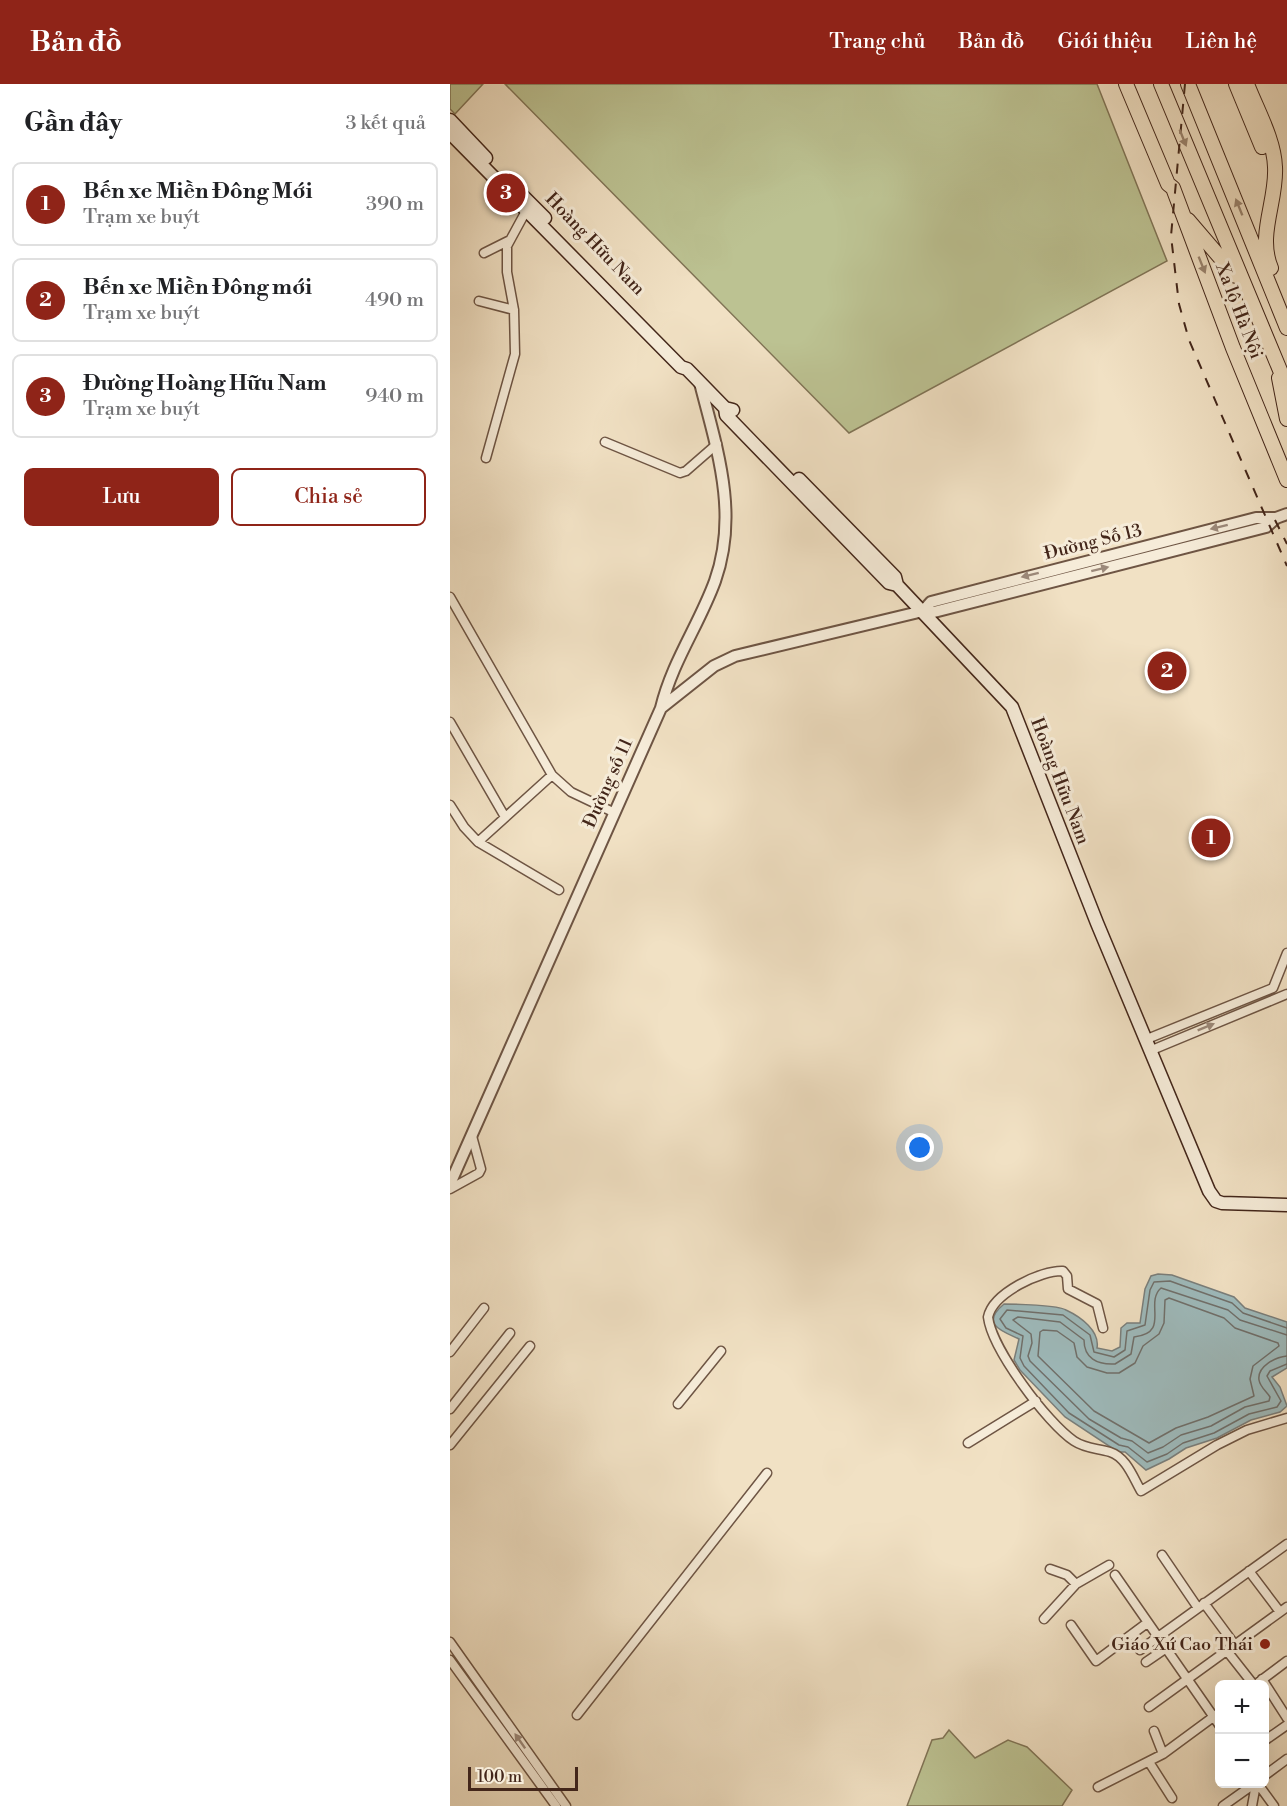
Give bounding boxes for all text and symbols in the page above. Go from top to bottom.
text: Bản đồ [30,25,122,60]
text: Trang chủ [829,29,925,55]
text: Bản đồ [958,29,1024,55]
text: Giới thiệu [1057,29,1153,55]
text: Liên hệ [1186,29,1257,55]
text: Gần đây [24,107,122,139]
text: 3 kết quả [345,111,426,136]
one-way arrow [1179,129,1188,147]
pin: 3 [486,170,526,216]
text: Bến xe Miền Đông Mới [83,178,312,205]
street label: Hoàng Hữu Nam [540,188,650,300]
text: 1 [41,192,50,217]
text: 390 m [366,192,424,217]
one-way arrow [1234,198,1244,216]
text: Trạm xe buýt [83,205,200,230]
one-way arrow [1197,256,1207,274]
street label: Xa lộ Hà Nội [1210,259,1268,362]
text: Bến xe Miền Đông mới [83,274,312,301]
text: 2 [39,288,52,313]
text: 490 m [365,288,424,313]
text: Trạm xe buýt [83,301,200,326]
text: Đường Hoàng Hữu Nam [83,370,327,397]
text: 3 [39,384,52,409]
text: 940 m [365,384,424,409]
text: Trạm xe buýt [83,397,200,422]
button: Lưu [24,468,219,526]
button: Chia sẻ [231,468,426,526]
street label: Đường Số 13 [1042,519,1144,565]
one-way arrow [1210,523,1228,532]
one-way arrow [1091,564,1109,574]
one-way arrow [1021,571,1039,581]
pin: 2 [1148,648,1186,694]
street label: Hoàng Hữu Nam [1025,714,1095,848]
street label: Đường số 11 [578,734,638,831]
pin: 1 [1192,816,1230,861]
one-way arrow [1197,1022,1215,1031]
your location [905,1133,934,1162]
place label: Giáo Xứ Cao Thái [1111,1633,1253,1656]
marker: Giáo Xứ Cao Thái [1258,1637,1272,1651]
map controls [1215,1680,1269,1788]
button: + [1215,1680,1269,1734]
one-way arrow [515,1734,527,1749]
button: − [1215,1734,1269,1788]
scale bar [468,1764,578,1792]
text: 100 m [477,1767,522,1787]

